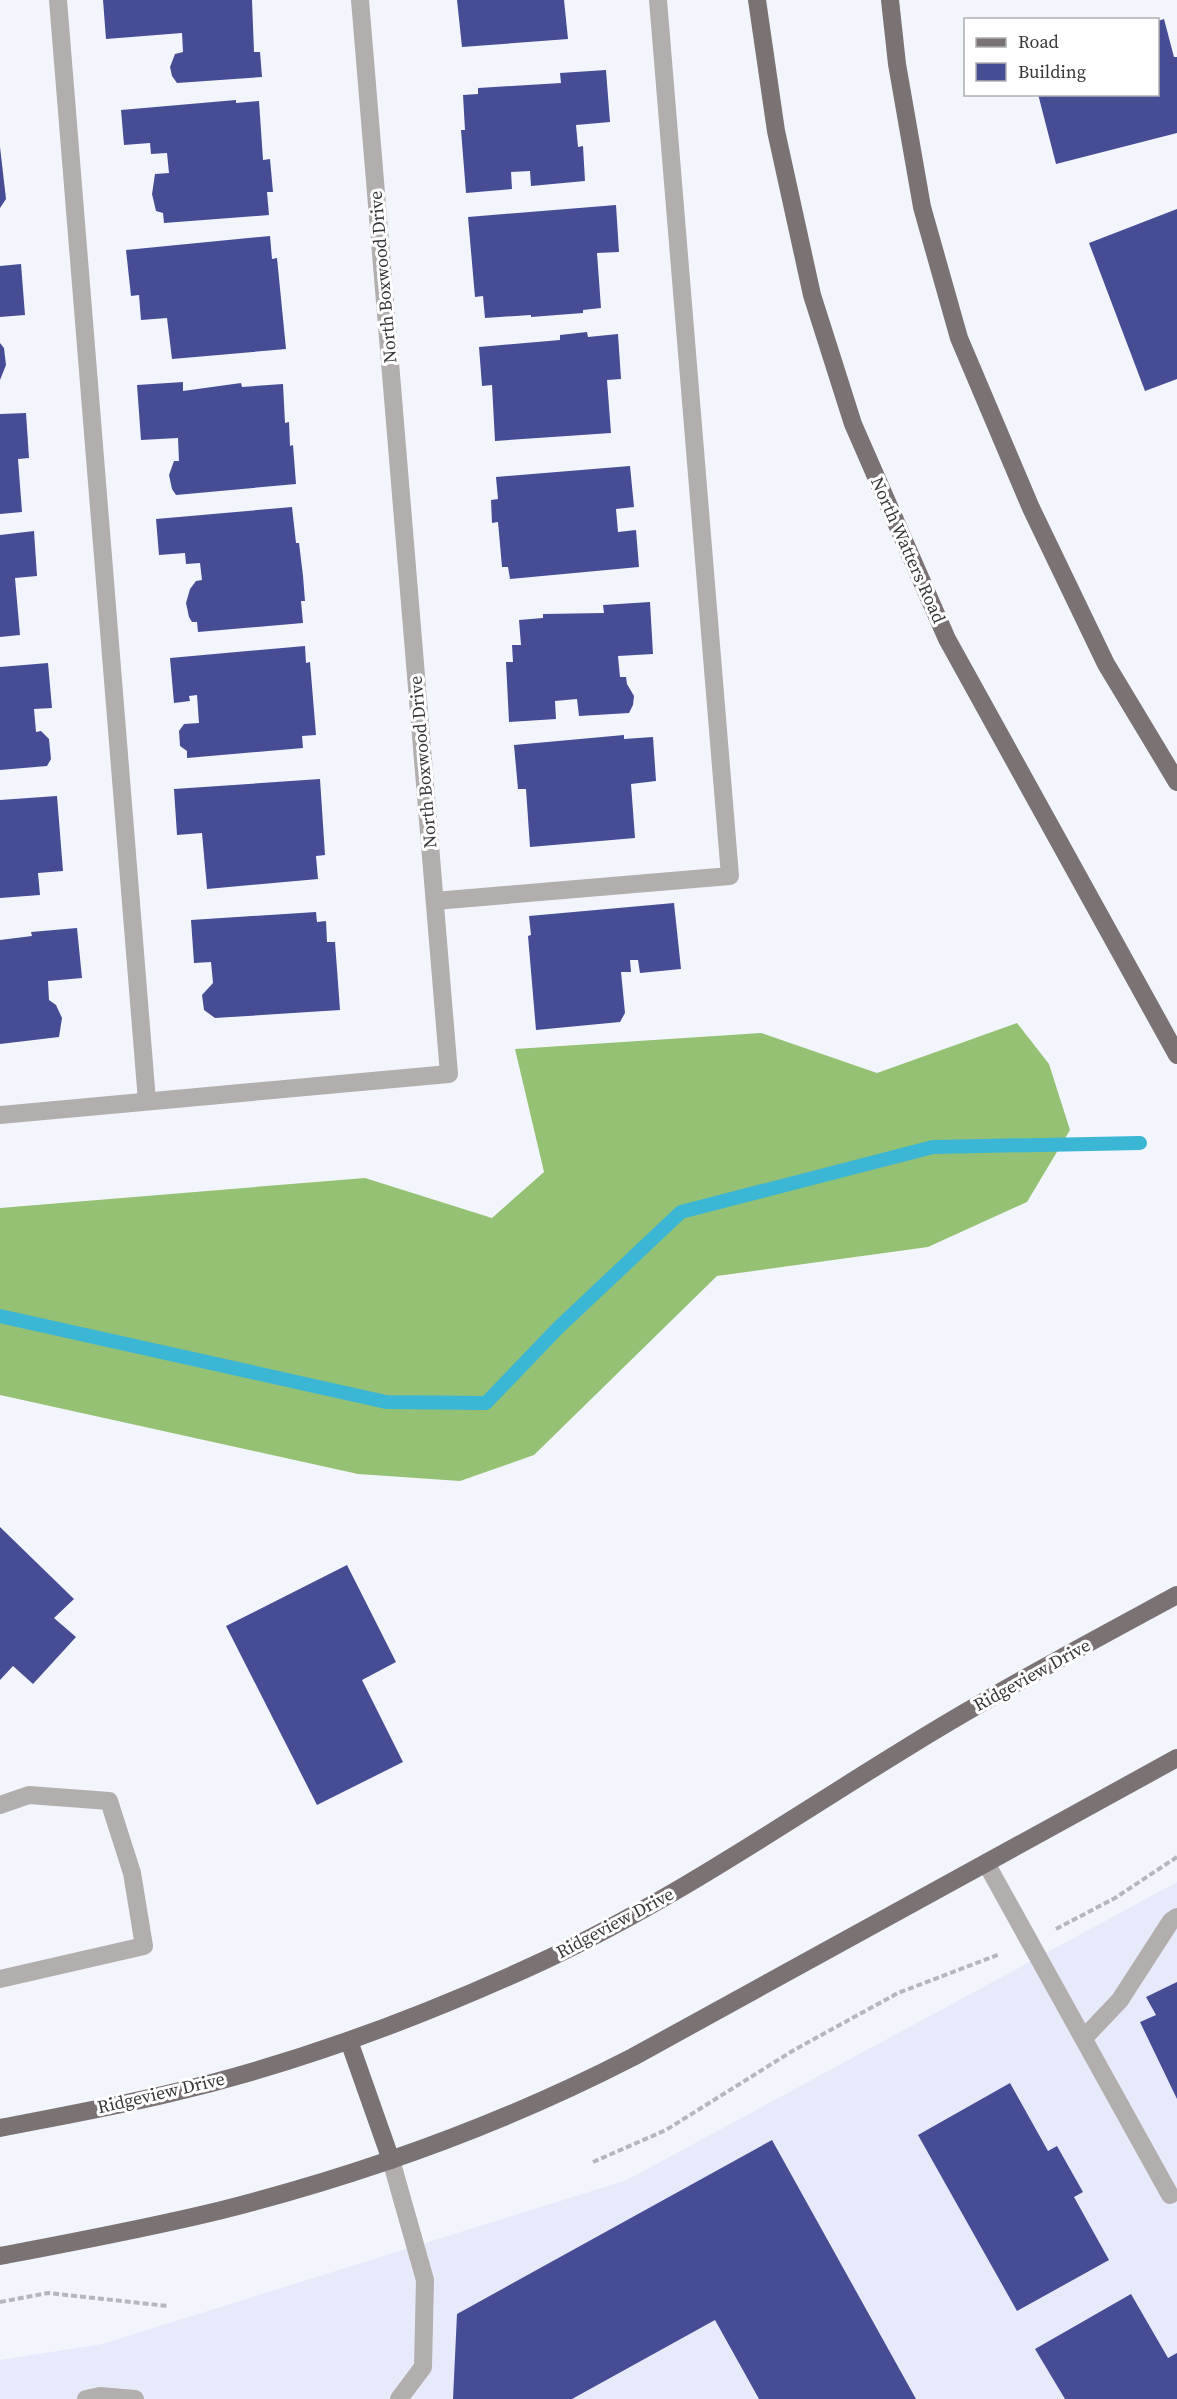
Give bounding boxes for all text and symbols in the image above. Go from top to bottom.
legend [964,18,1159,96]
text: Road [1018,29,1059,54]
text: Building [1018,59,1086,84]
street label: North Boxwood Drive [363,190,402,364]
street label: North Watters Road [865,473,952,627]
street label: North Boxwood Drive [403,675,442,849]
street label: Ridgeview Drive [969,1632,1095,1717]
street label: Ridgeview Drive [551,1881,678,1964]
street label: Ridgeview Drive [95,2066,227,2119]

